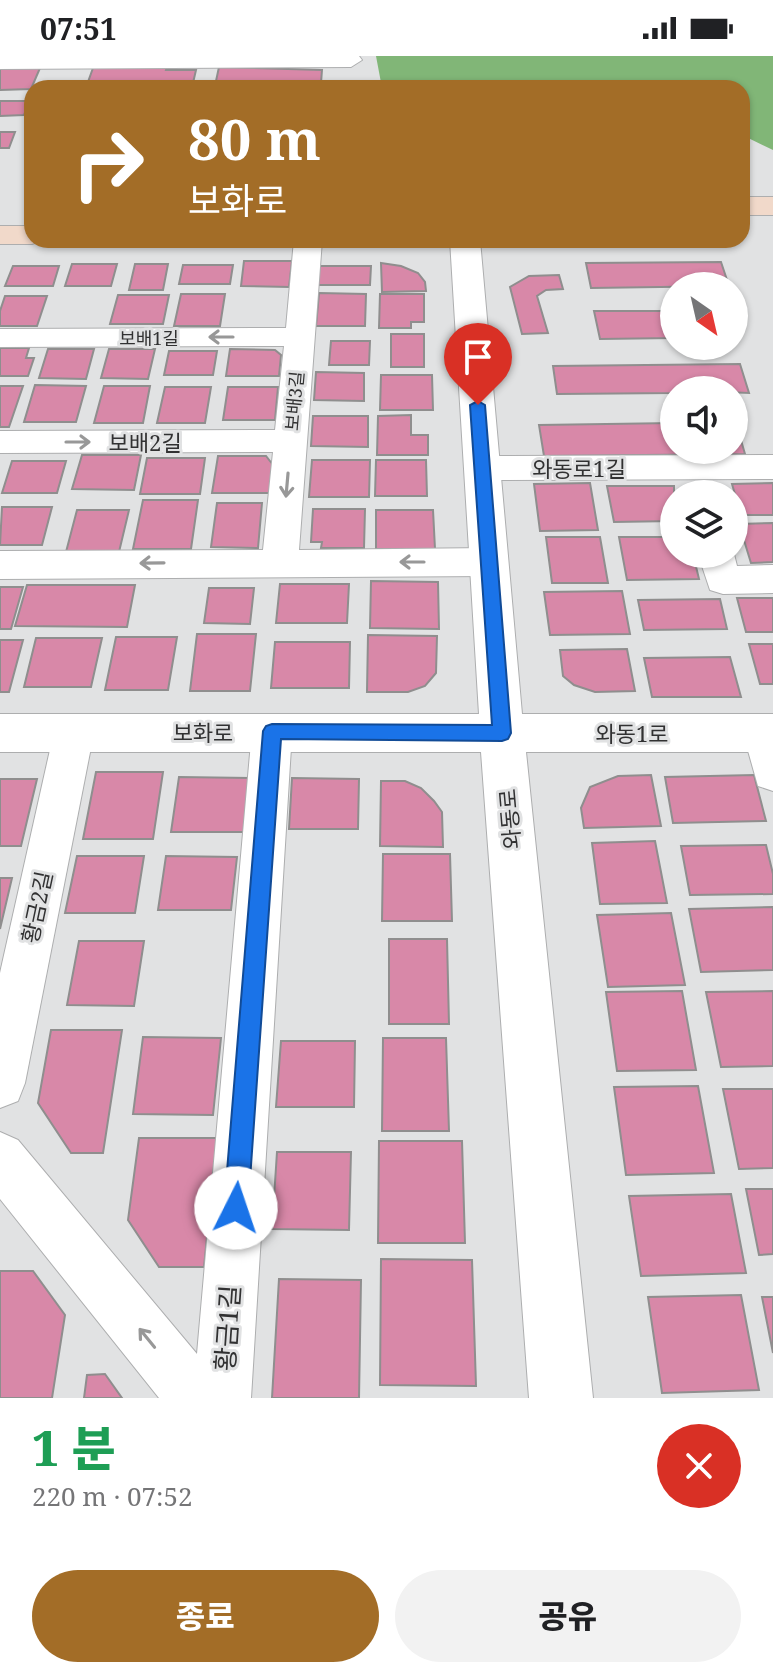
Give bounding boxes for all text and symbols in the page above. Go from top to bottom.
text: 07:51 [40,8,117,49]
text: 80 m [188,100,321,176]
icon: right [56,112,160,216]
text: 보화로 [188,176,287,225]
north arrow [660,272,748,360]
map controls [660,272,748,568]
pin [444,323,512,405]
street label: 보배1길 [119,326,179,350]
one-way arrow [208,329,235,345]
icon: arrive [456,335,500,379]
street label: 보배3길 [279,370,309,432]
button: sound [660,376,748,464]
street label: 보배2길 [108,427,182,457]
one-way arrow [64,434,91,450]
street label: 와동로1길 [532,453,626,483]
one-way arrow [279,471,294,498]
button: layers [660,480,748,568]
one-way arrow [399,554,426,570]
one-way arrow [139,555,166,571]
street label: 보화로 [173,717,233,747]
street label: 와동1로 [595,718,669,748]
street label: 와동로 [491,787,527,851]
street label: 황금2길 [14,868,58,946]
position arrow [194,1166,278,1250]
street label: 황금1길 [206,1284,248,1372]
one-way arrow [138,1328,156,1348]
text: 1 분 [32,1415,116,1480]
button: close [657,1424,741,1508]
text: 220 m · 07:52 [32,1478,193,1514]
button: 종료 [32,1570,379,1662]
button: 공유 [395,1570,741,1662]

